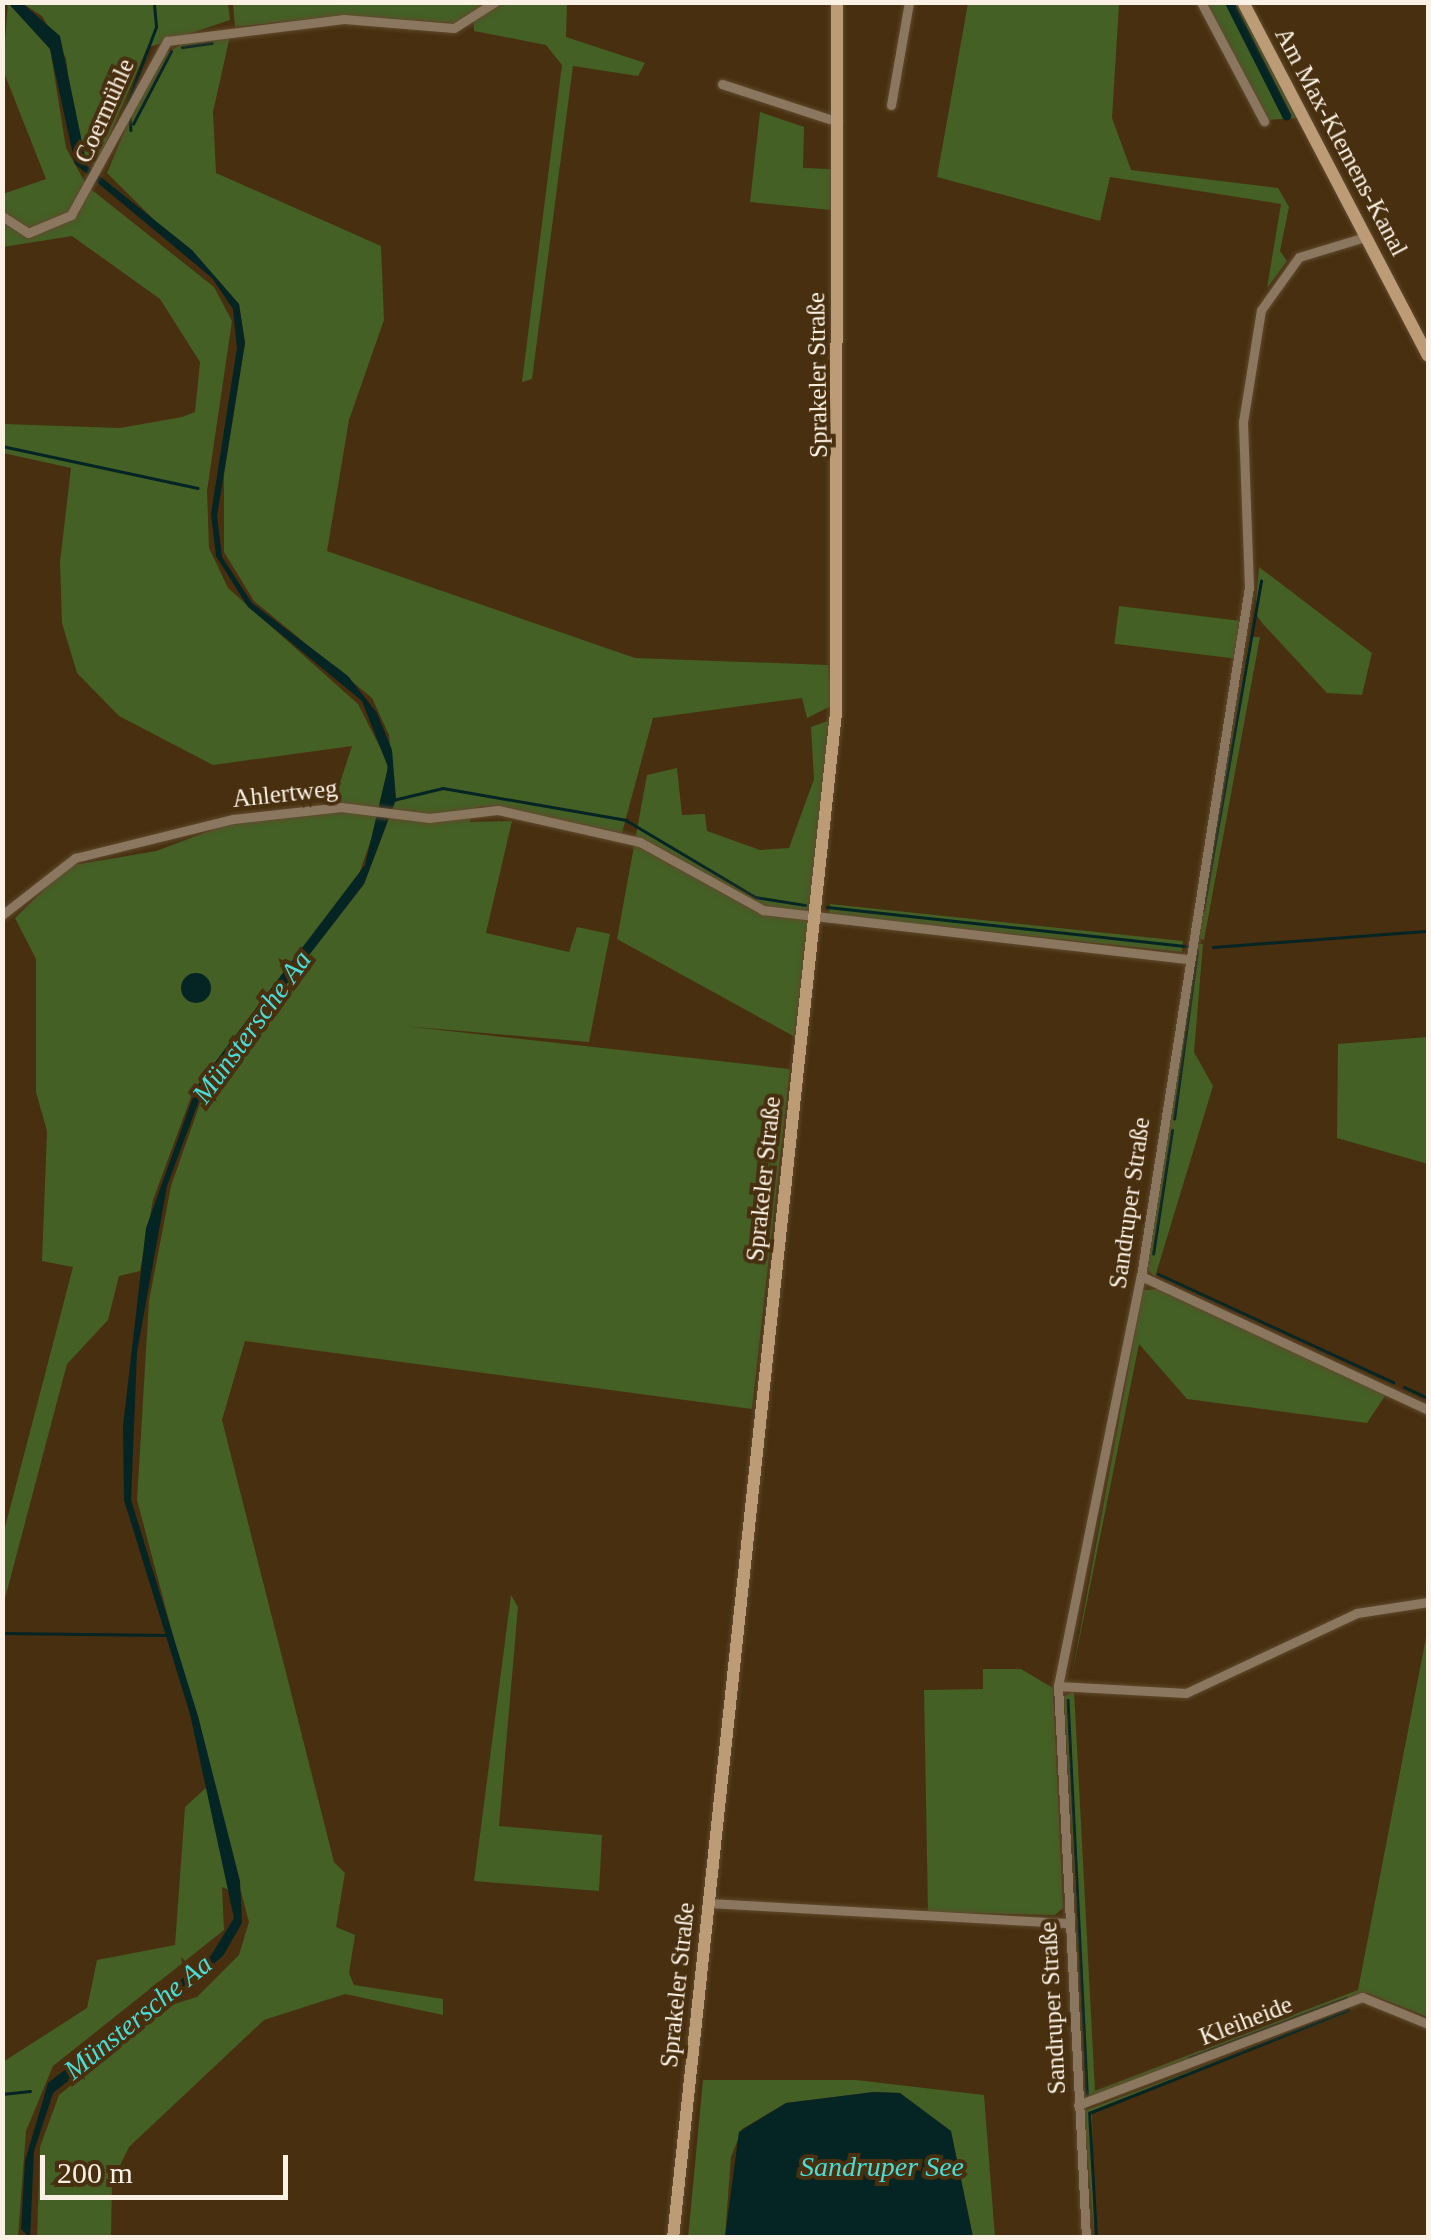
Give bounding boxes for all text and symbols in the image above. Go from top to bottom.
street label: Am Max-Klemens-Kanal [1268,22,1414,262]
street label: Coermühle [69,54,141,168]
street label: Sprakeler Straße [802,292,834,458]
street label: Ahlertweg [231,774,339,814]
water label: Münstersche Aa [185,944,319,1110]
street label: Sprakeler Straße [740,1095,788,1263]
street label: Sandruper Straße [1103,1115,1157,1291]
street label: Sprakeler Straße [654,1901,702,2069]
street label: Sandruper Straße [1033,1921,1073,2095]
water label: Münstersche Aa [57,1947,219,2087]
street label: Kleiheide [1195,1990,1297,2052]
scale bar [45,2135,292,2197]
water label: Sandruper See [800,2150,964,2184]
text: 200 m [57,2156,133,2189]

